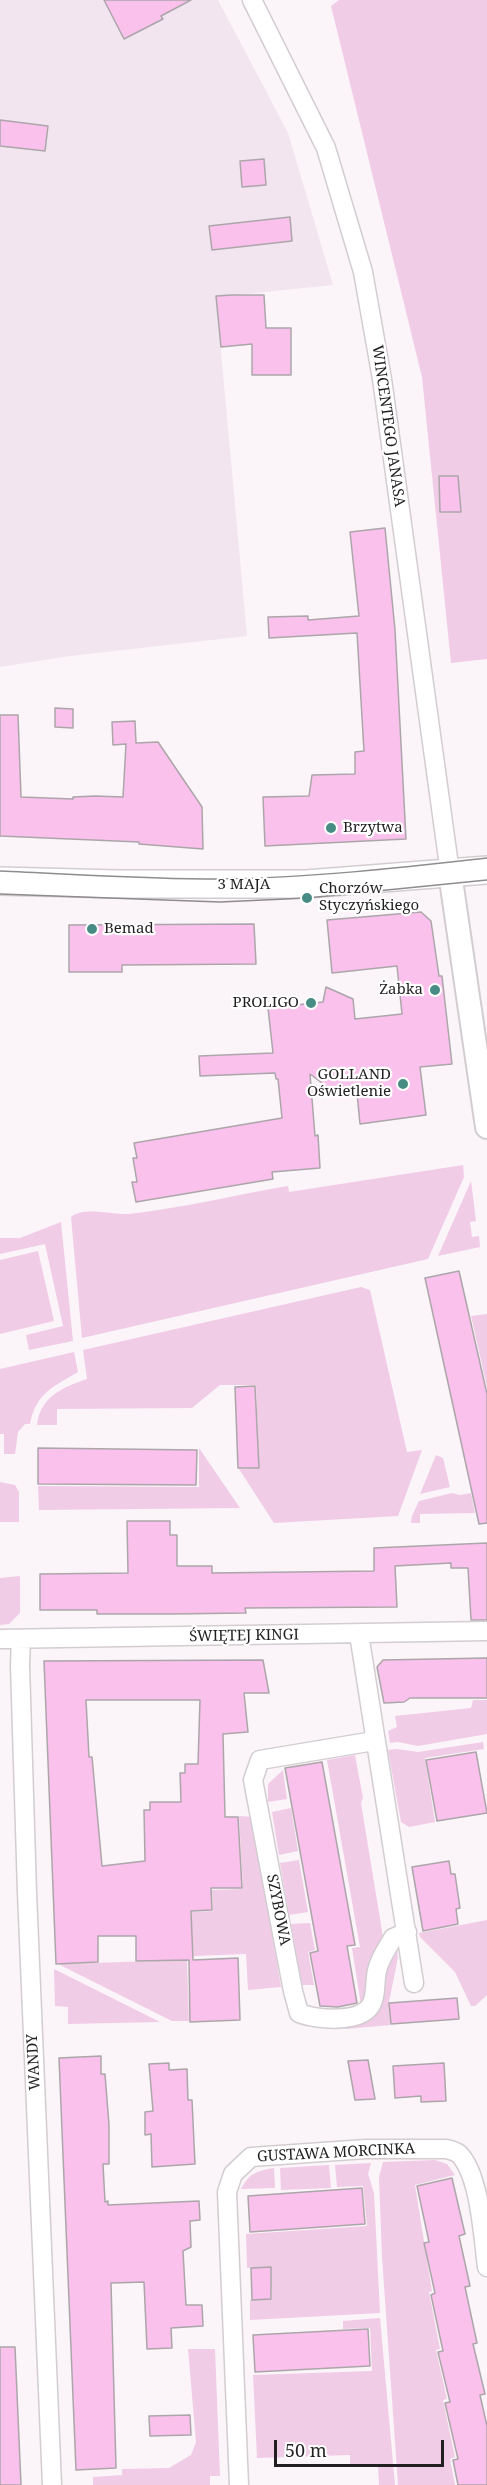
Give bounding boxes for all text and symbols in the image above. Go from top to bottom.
street label: WINCENTEGO JANASA [368,344,408,508]
place label: Brzytwa [343,819,403,837]
marker: Brzytwa [324,821,338,835]
street label: 3 MAJA [218,876,270,894]
place label: Chorzów Styczyńskiego [319,880,419,915]
marker: Chorzów Styczyńskiego [300,891,314,905]
place label: Bemad [104,920,154,938]
marker: Bemad [85,922,99,936]
place label: Żabka [379,981,423,999]
marker: Żabka [428,983,442,997]
place label: PROLIGO [233,994,299,1012]
marker: PROLIGO [304,996,318,1010]
place label: GOLLAND Oświetlenie [307,1066,391,1101]
marker: GOLLAND Oświetlenie [396,1077,410,1091]
street label: ŚWIĘTEJ KINGI [189,1626,299,1646]
street label: SZYBOWA [262,1873,294,1947]
street label: WANDY [24,2033,44,2091]
street label: GUSTAWA MORCINKA [257,2140,415,2166]
scale bar [277,2428,446,2466]
text: 50 m [285,2438,327,2462]

